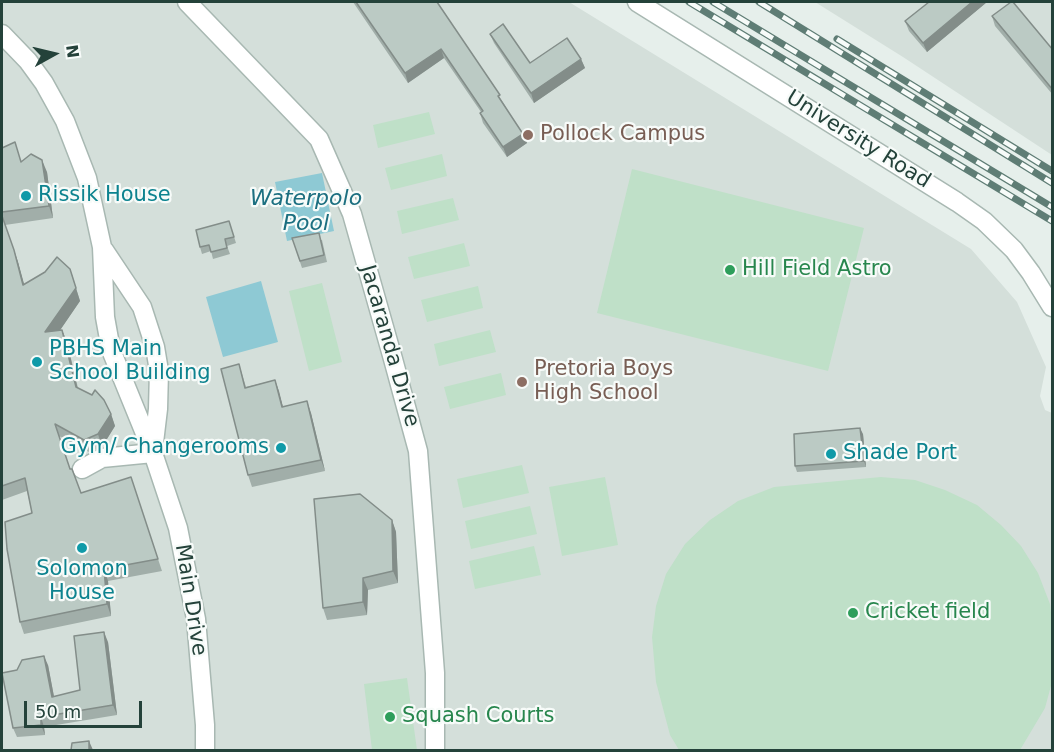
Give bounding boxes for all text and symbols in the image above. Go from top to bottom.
north arrow [24,24,84,84]
text: N [62,43,83,59]
street label: University Road [781,86,935,194]
place label: Pollock Campus [540,122,705,148]
marker: Pollock Campus [521,128,535,142]
place label: Rissik House [38,183,171,209]
water label: Waterpolo Pool [250,186,362,237]
marker: Rissik House [19,189,33,203]
place label: Hill Field Astro [742,257,892,283]
street label: Jacaranda Drive [354,262,424,430]
marker: Hill Field Astro [723,263,737,277]
place label: PBHS Main School Building [49,337,211,387]
marker: PBHS Main School Building [30,355,44,369]
place label: Pretoria Boys High School [534,357,673,407]
marker: Pretoria Boys High School [515,375,529,389]
place label: Gym/ Changerooms [60,435,269,461]
marker: Gym/ Changerooms [274,441,288,455]
place label: Shade Port [843,441,957,467]
marker: Shade Port [824,447,838,461]
marker: Solomon House [75,541,89,555]
street label: Main Drive [169,542,211,658]
place label: Solomon House [36,557,128,607]
place label: Cricket field [865,600,990,626]
marker: Cricket field [846,606,860,620]
scale bar [27,689,146,727]
text: 50 m [35,701,81,722]
place label: Squash Courts [402,704,554,730]
marker: Squash Courts [383,710,397,724]

